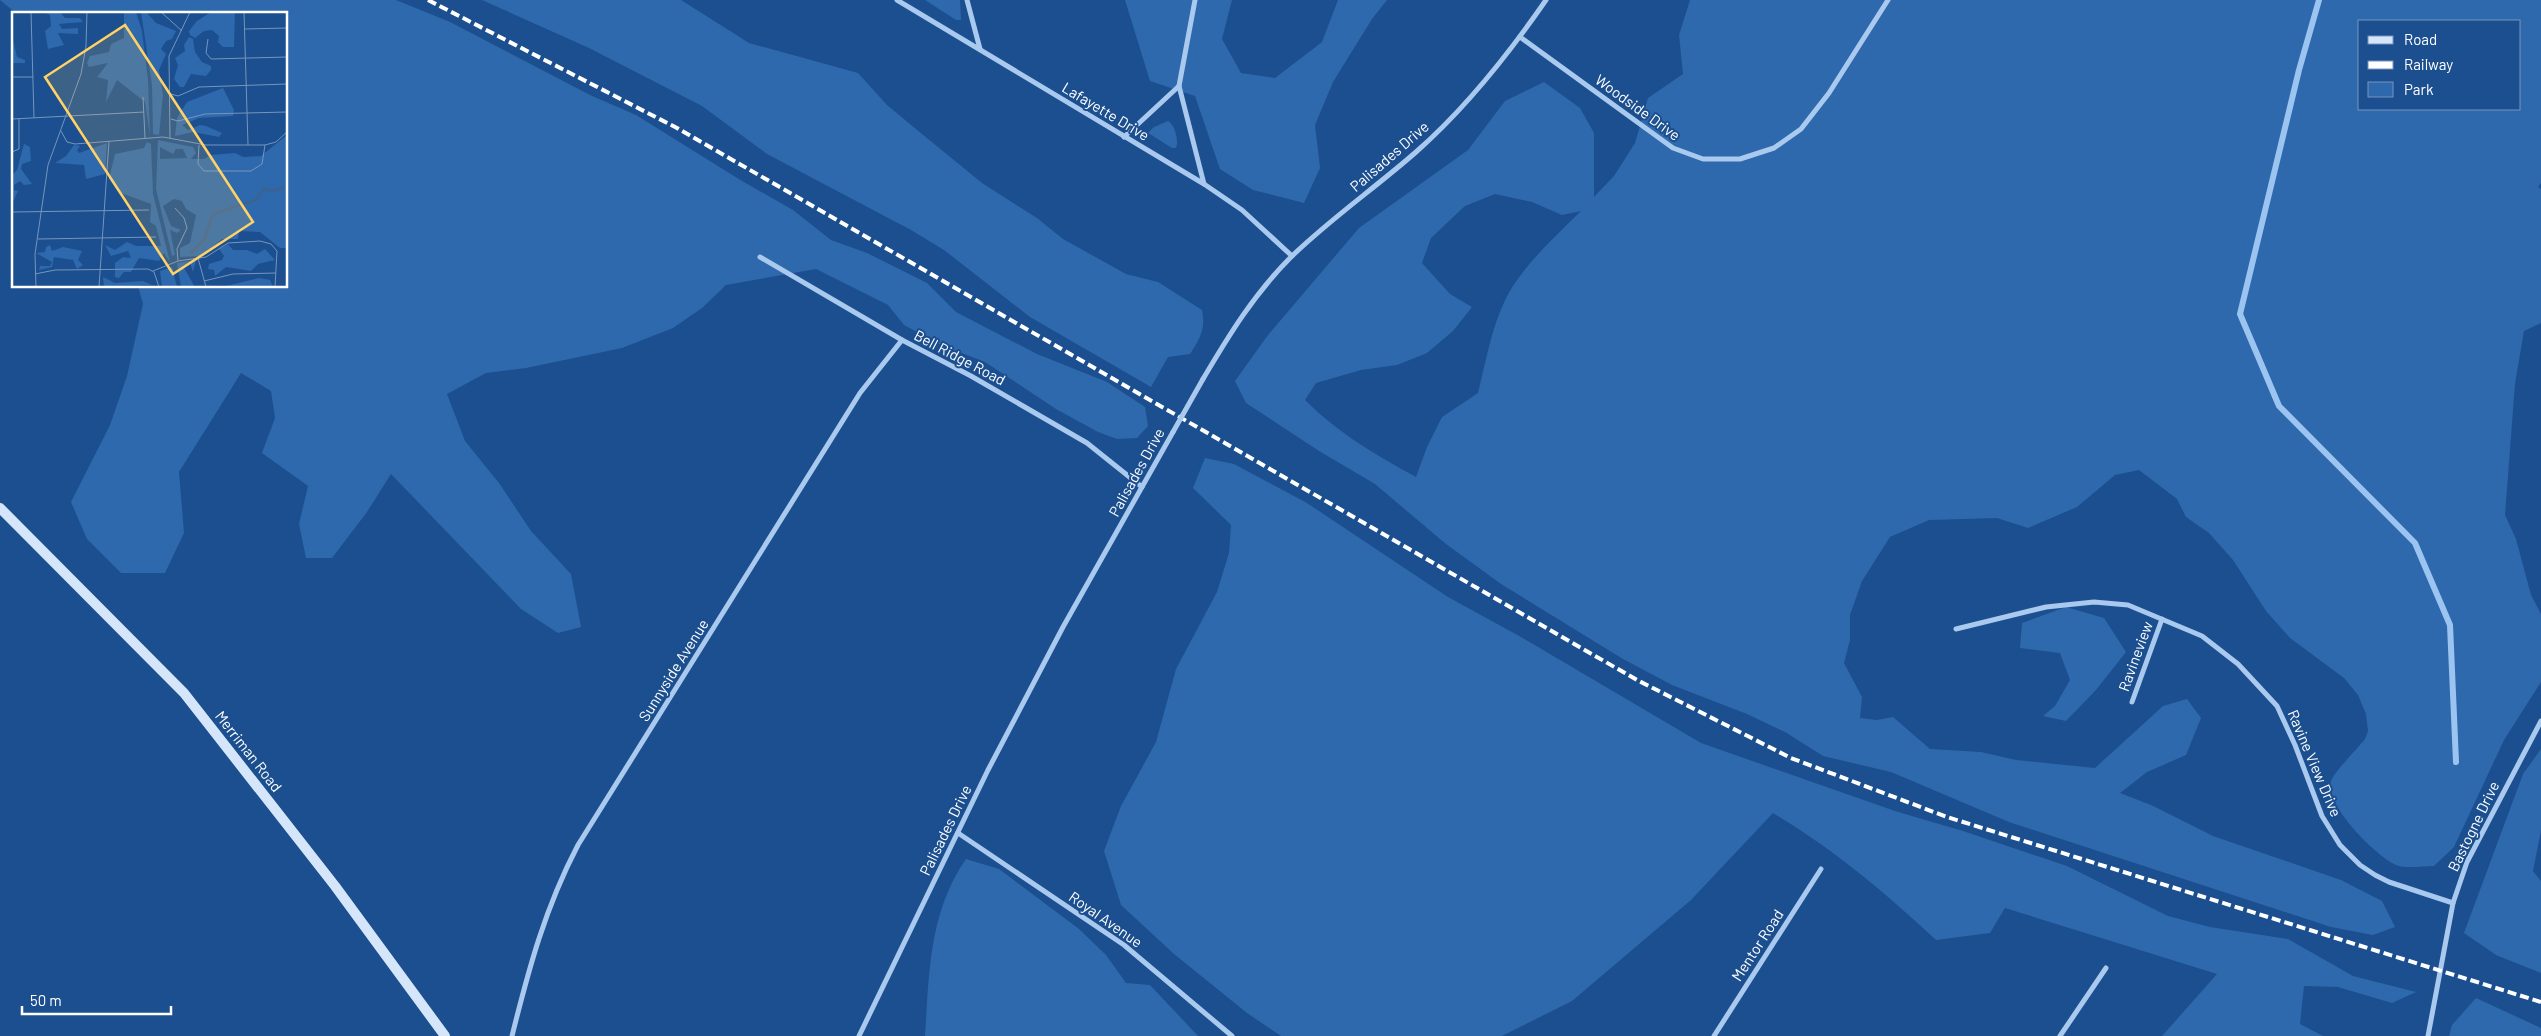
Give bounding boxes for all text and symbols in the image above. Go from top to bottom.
inset map [12,12,288,288]
legend [2358,20,2521,110]
text: Road [2404,30,2437,48]
text: Railway [2404,55,2453,73]
street label: Woodside Drive [1592,70,1684,144]
street label: Lafayette Drive [1059,78,1153,144]
text: Park [2404,80,2434,98]
street label: Palisades Drive [1346,117,1432,195]
street label: Bell Ridge Road [911,325,1009,389]
street label: Palisades Drive [1104,425,1168,519]
street label: Sunnyside Avenue [634,616,712,724]
street label: Ravineview [2114,618,2156,693]
street label: Merriman Road [212,707,286,795]
street label: Ravine View Drive [2284,707,2346,819]
street label: Bastogne Drive [2443,778,2503,874]
street label: Palisades Drive [915,782,975,878]
street label: Royal Avenue [1066,887,1146,951]
street label: Mentor Road [1727,906,1787,984]
scale bar [22,984,171,1016]
text: 50 m [30,991,62,1009]

